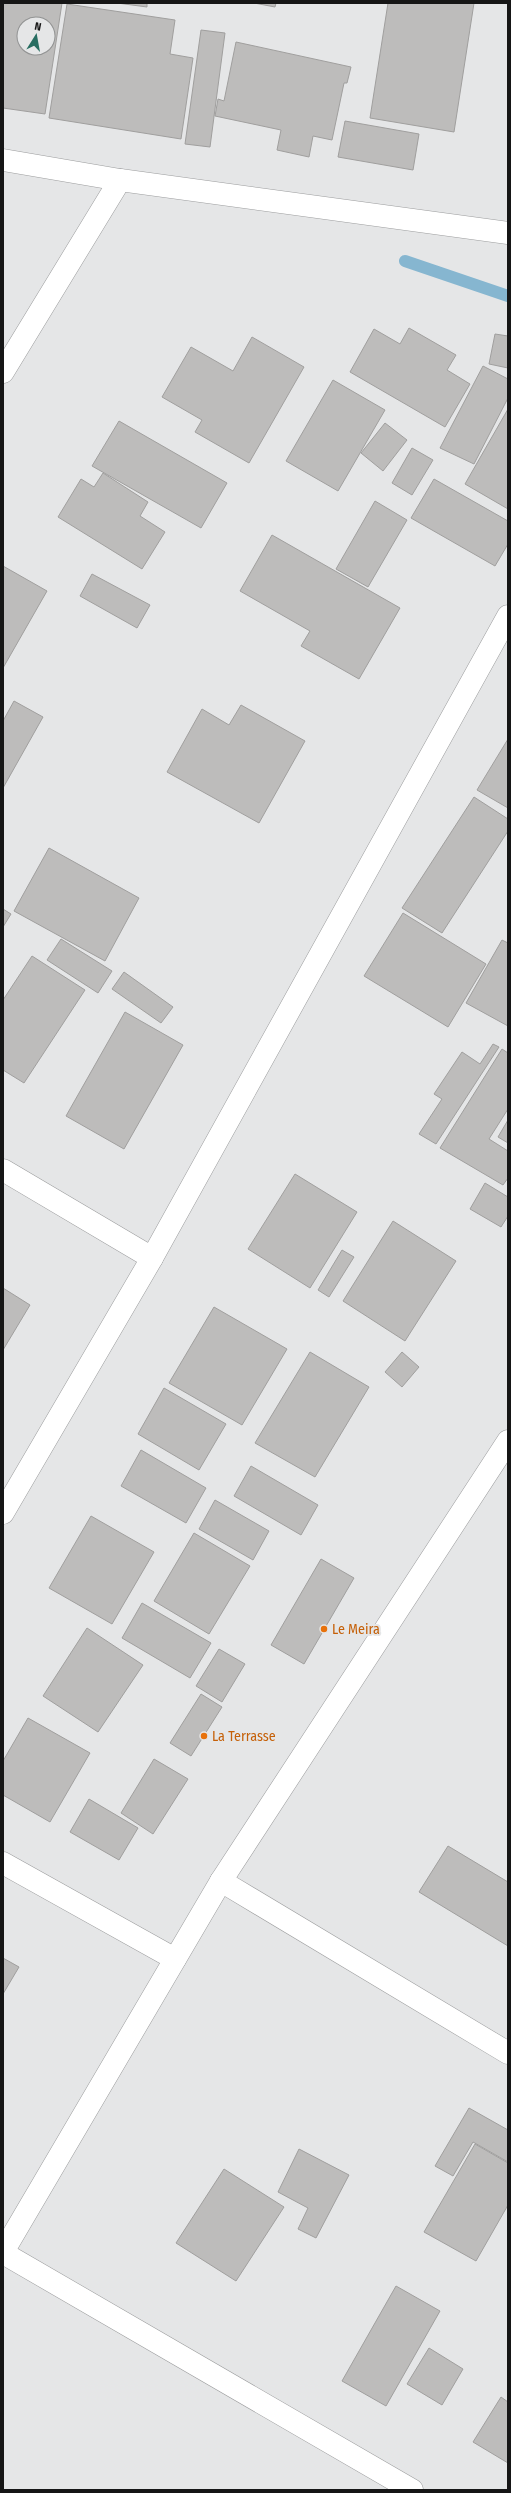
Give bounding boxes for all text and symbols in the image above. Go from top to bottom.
north arrow [16,16,56,56]
text: N [33,20,42,34]
place label: Le Meira [332,1621,380,1638]
marker: Le Meira [319,1624,329,1634]
place label: La Terrasse [212,1728,276,1745]
marker: La Terrasse [199,1731,209,1741]

